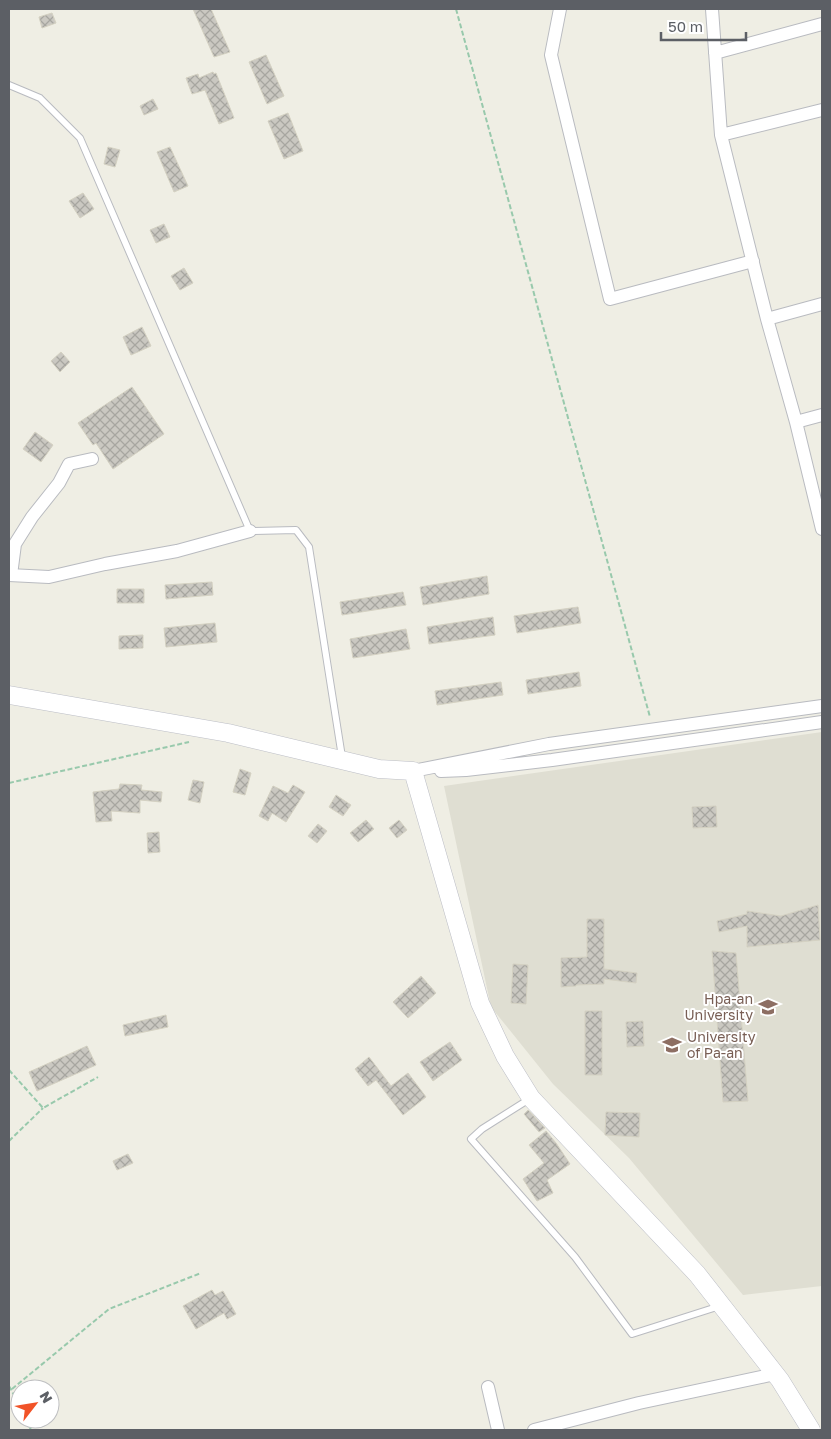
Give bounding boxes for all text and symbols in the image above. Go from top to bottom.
scale bar [661,10,746,42]
text: 50 m [668,17,703,35]
place label: Hpa-an University [684,990,753,1023]
school or university icon: Hpa-an University [757,996,779,1018]
place label: University of Pa-an [687,1028,756,1061]
school or university icon: University of Pa-an [661,1034,683,1056]
north arrow [10,1379,60,1429]
text: N [37,1388,57,1406]

